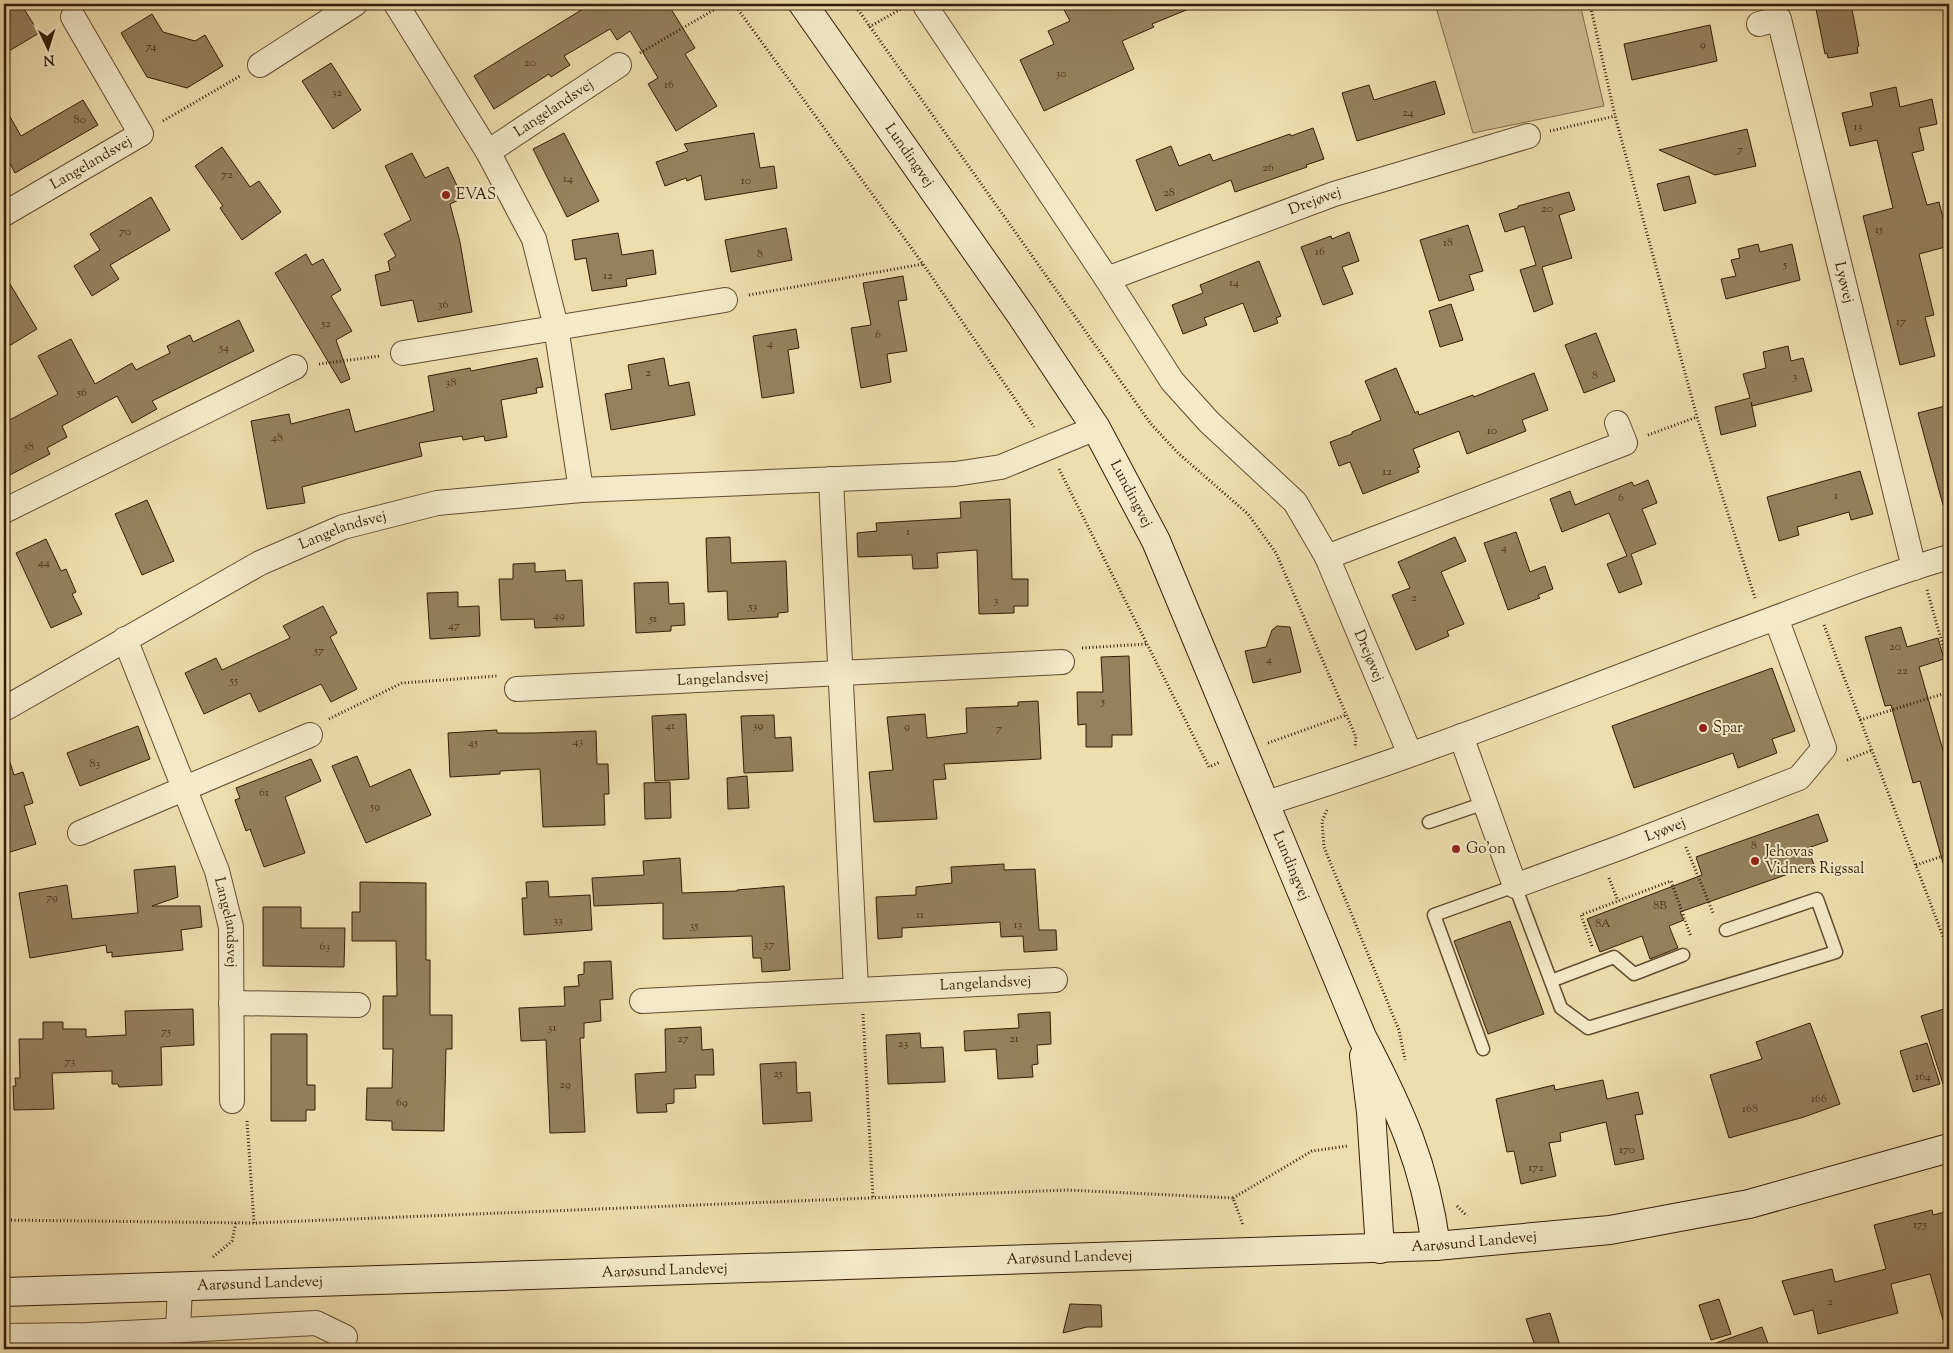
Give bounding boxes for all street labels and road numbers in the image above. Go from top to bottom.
street label: Langelandsvej [510,74,598,142]
street label: Lundingvej [879,119,939,192]
street label: Langelandsvej [46,131,136,195]
street label: Drejøvej [1286,182,1344,221]
street label: Lyøvej [1829,260,1859,305]
street label: Lundingvej [1104,456,1158,531]
street label: Langelandsvej [296,506,389,555]
street label: Drejøvej [1348,627,1389,685]
street label: Langelandsvej [677,666,769,692]
street label: Lyøvej [1642,813,1689,847]
street label: Lundingvej [1267,828,1315,904]
street label: Langelandsvej [208,875,242,968]
street label: Langelandsvej [939,971,1032,996]
street label: Aarøsund Landevej [1411,1226,1538,1257]
street label: Aarøsund Landevej [1006,1245,1133,1270]
street label: Aarøsund Landevej [601,1258,728,1283]
street label: Aarøsund Landevej [197,1271,323,1296]

